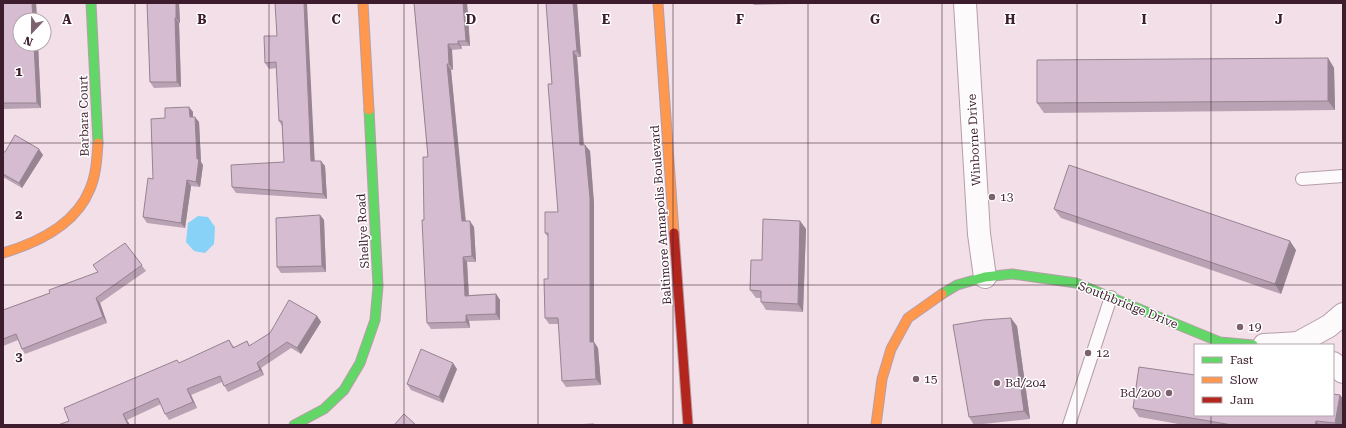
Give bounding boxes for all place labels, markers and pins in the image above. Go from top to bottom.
place label: 13 [1000,190,1014,204]
marker: 13 [987,192,997,202]
place label: 19 [1248,320,1262,334]
marker: 19 [1235,322,1245,332]
place label: 12 [1096,346,1110,360]
marker: 12 [1083,348,1093,358]
place label: 15 [924,372,938,386]
marker: 15 [911,374,921,384]
place label: Bd/204 [1005,376,1046,390]
marker: Bd/204 [992,378,1002,388]
place label: Bd/200 [1120,386,1161,400]
marker: Bd/200 [1164,388,1174,398]

